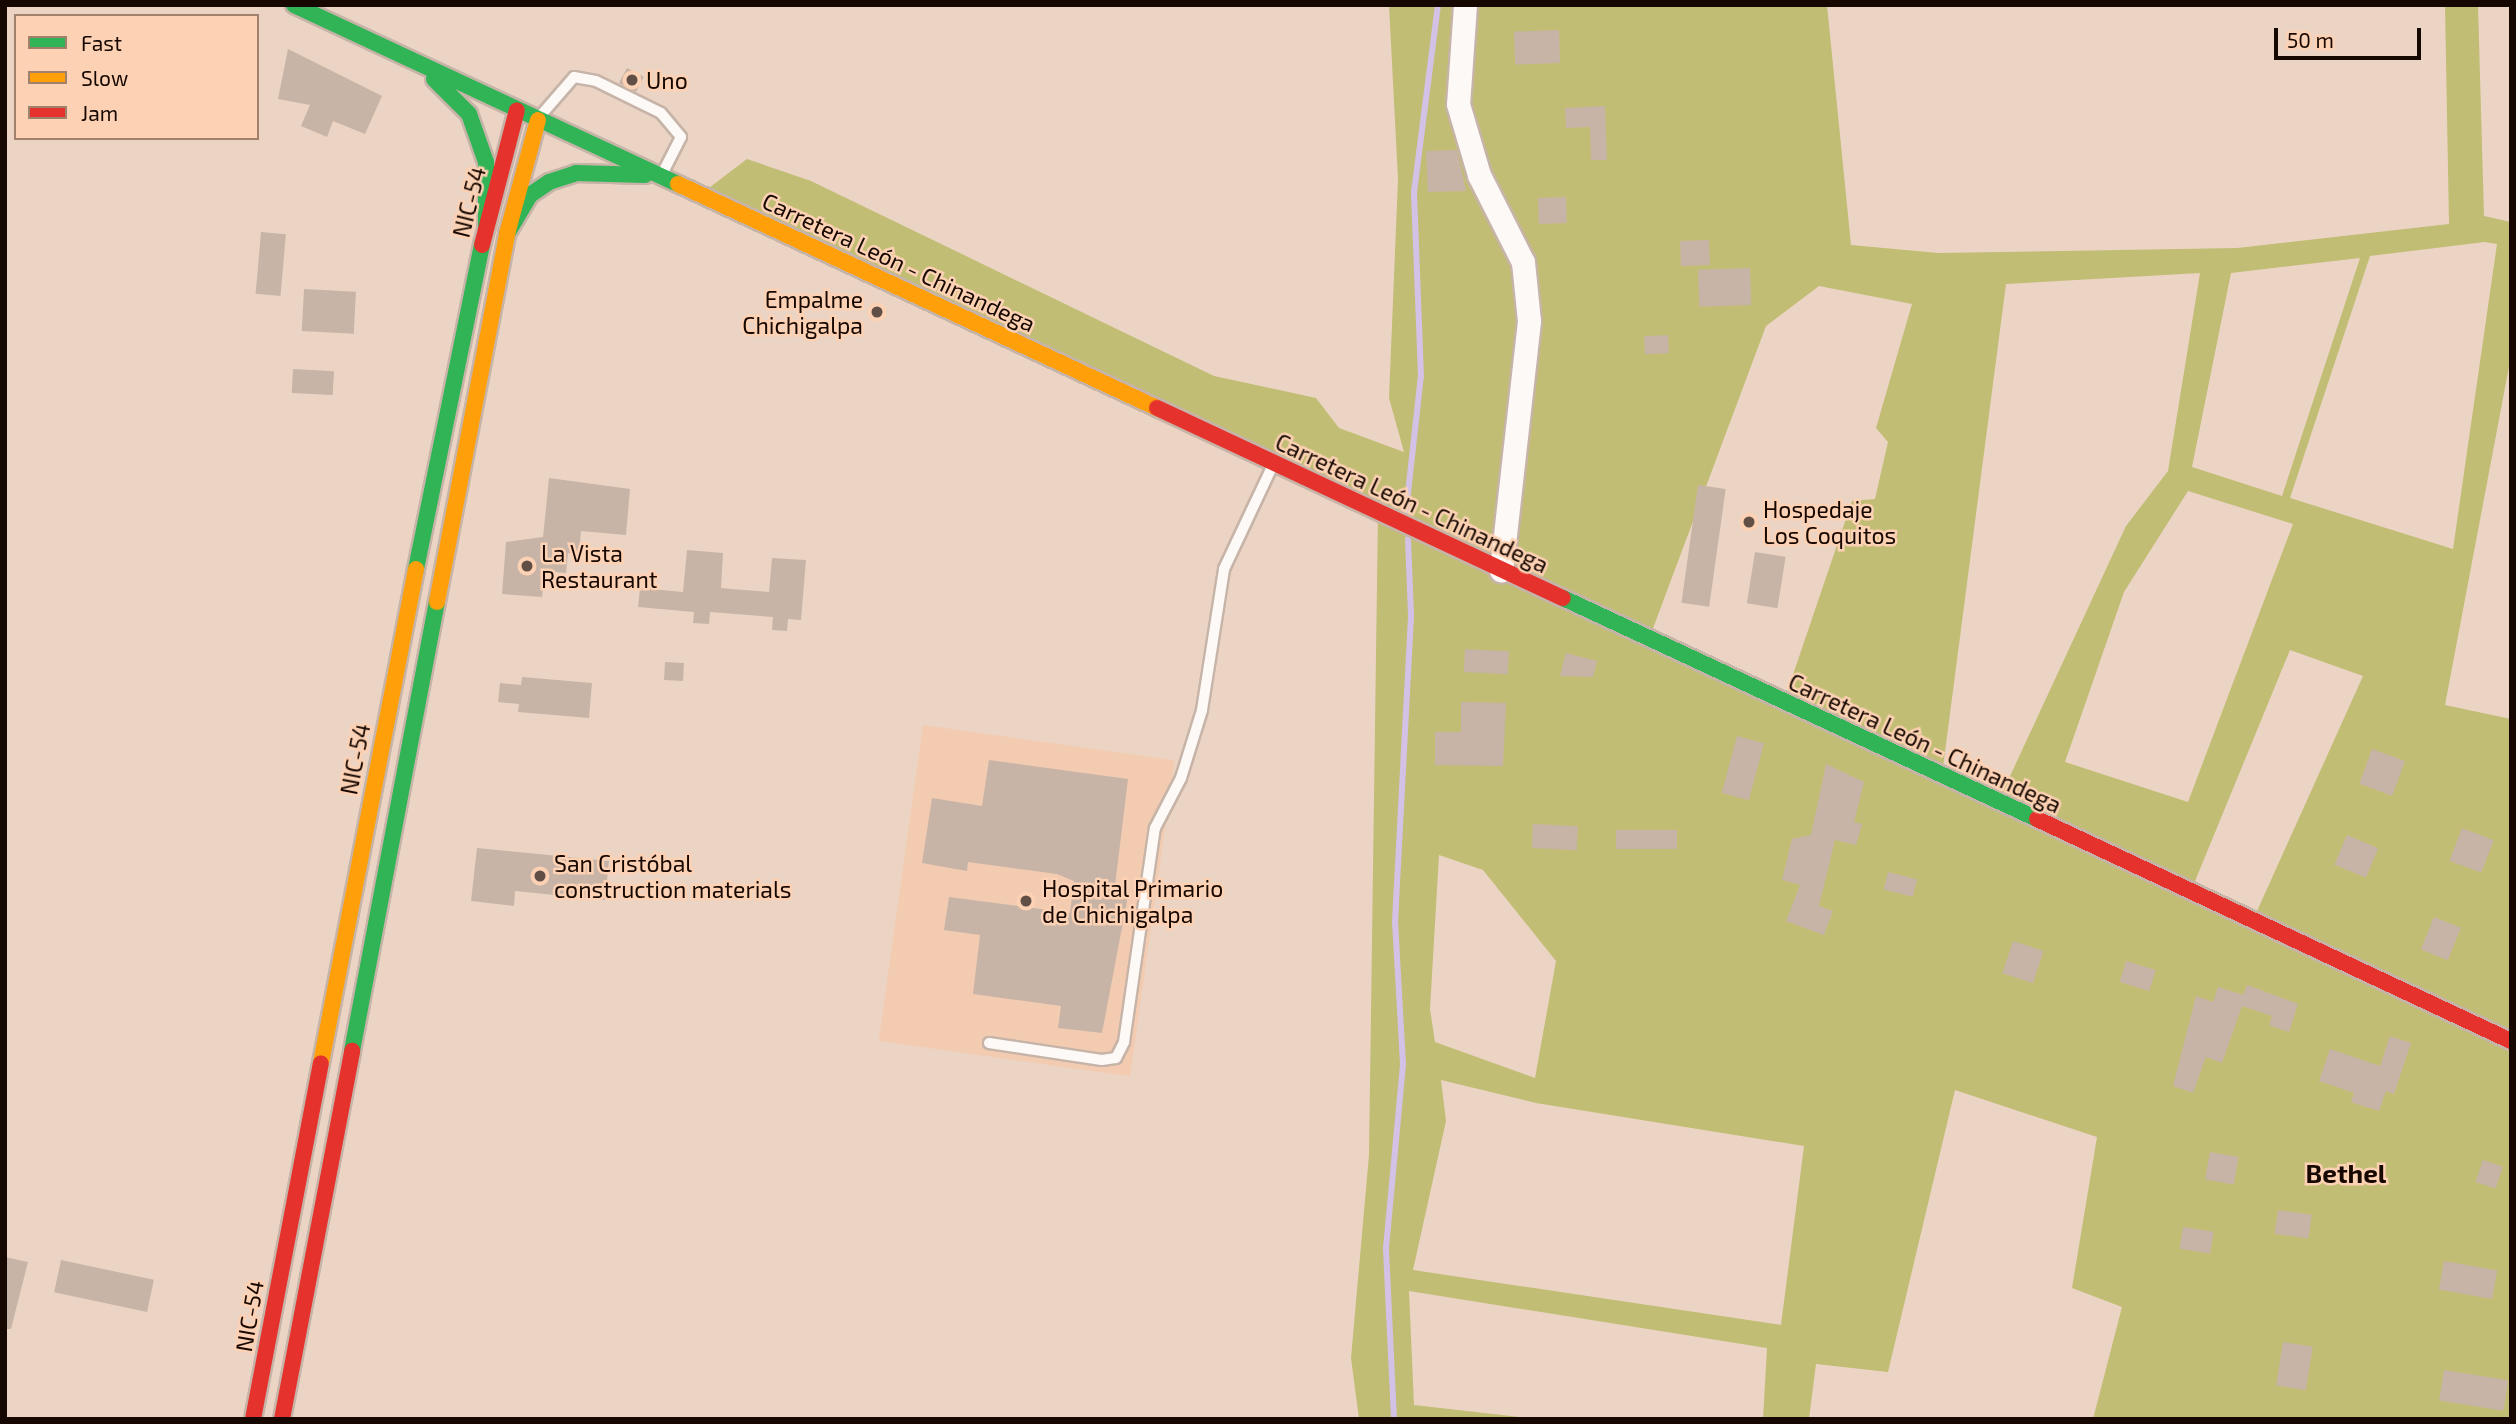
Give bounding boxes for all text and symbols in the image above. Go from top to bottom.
legend [14,14,259,140]
scale bar [2278,14,2425,58]
text: 50 m [2287,27,2334,52]
text: Fast [81,30,122,55]
text: Slow [81,65,128,90]
place label: Uno [646,66,688,94]
marker: Uno [624,72,640,88]
text: Jam [81,100,118,125]
street label: NIC-54 [447,164,491,240]
street label: Carretera León - Chinandega [758,187,1040,337]
place label: Empalme Chichigalpa [742,285,863,339]
marker: Empalme Chichigalpa [869,304,885,320]
street label: Carretera León - Chinandega [1271,428,1553,578]
place label: Hospedaje Los Coquitos [1763,495,1896,549]
marker: Hospedaje Los Coquitos [1741,514,1757,530]
place label: La Vista Restaurant [541,539,658,593]
marker: La Vista Restaurant [519,558,535,574]
street label: Carretera León - Chinandega [1784,668,2066,818]
street label: NIC-54 [335,721,375,797]
place label: San Cristóbal construction materials [554,849,791,903]
marker: San Cristóbal construction materials [532,868,548,884]
place label: Hospital Primario de Chichigalpa [1042,874,1224,928]
marker: Hospital Primario de Chichigalpa [1016,891,1036,911]
district label: Bethel [2306,1157,2386,1189]
street label: NIC-54 [229,1278,269,1354]

